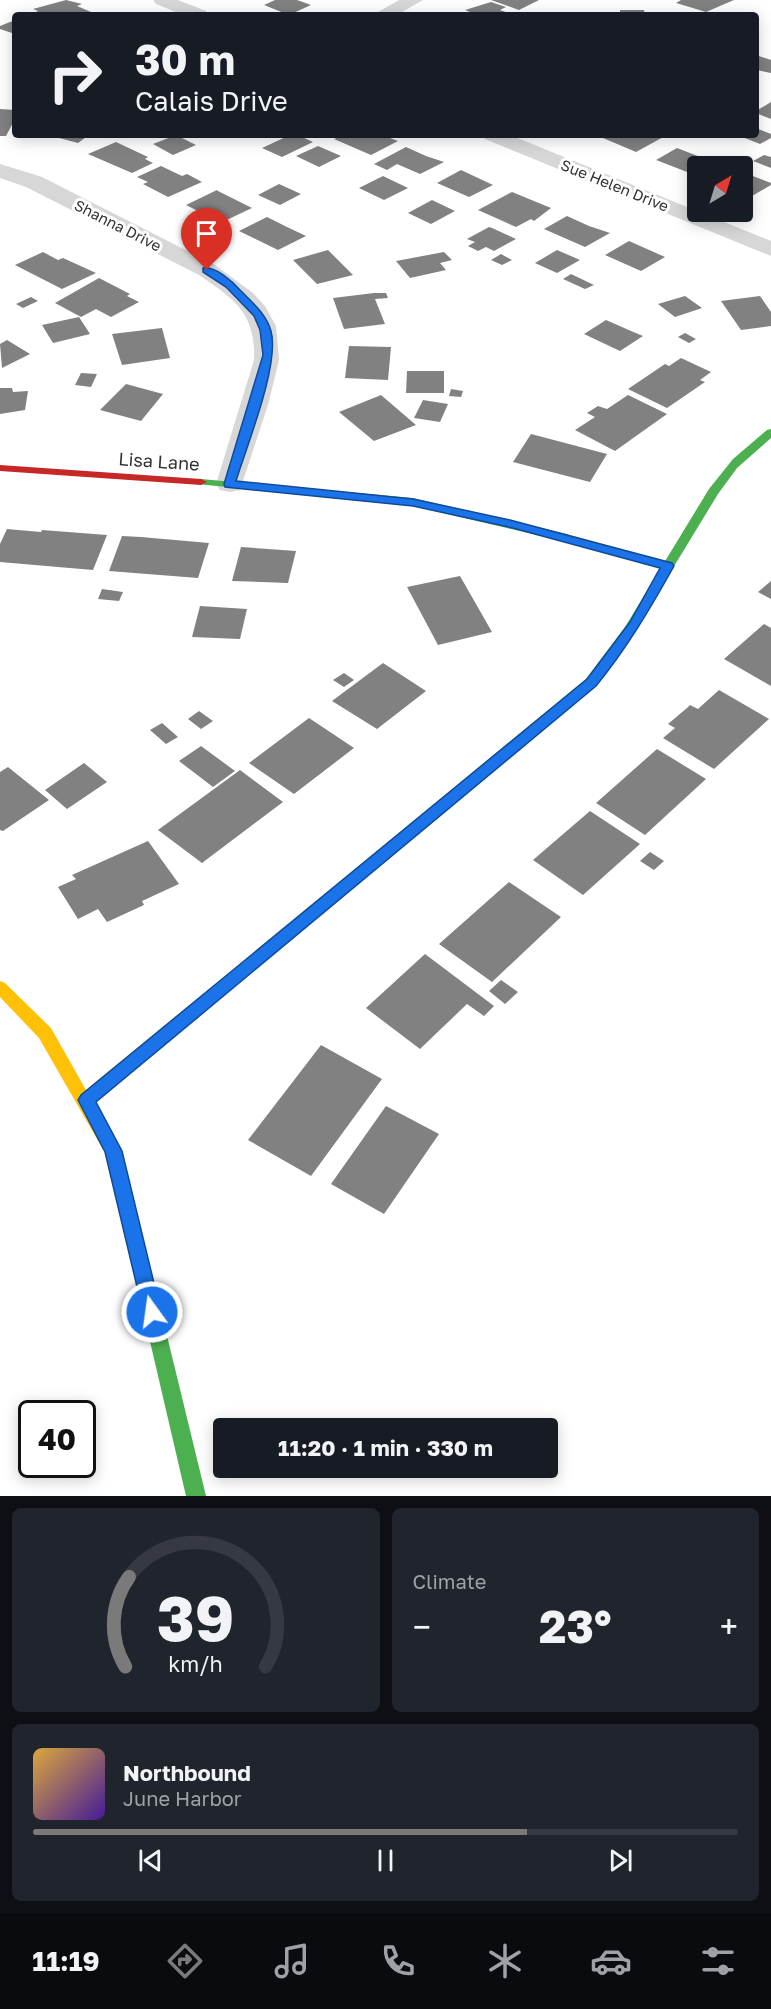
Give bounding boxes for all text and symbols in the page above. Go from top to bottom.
text: 30 m [135,34,235,84]
icon: right [36,36,114,114]
text: Calais Drive [135,85,288,117]
street label: Sue Helen Drive [558,155,672,215]
north arrow [687,156,753,222]
map controls [687,156,753,222]
street label: Shanna Drive [72,195,165,255]
pin [181,208,232,270]
icon: arrive [190,217,223,250]
street label: Lisa Lane [118,447,200,475]
position arrow [120,1280,184,1344]
speed limit sign: 40 [18,1400,96,1478]
text: 11:20 · 1 min · 330 m [278,1434,493,1461]
text: Climate [413,1569,486,1593]
text: 39 [157,1580,235,1655]
text: 23° [539,1599,611,1653]
text: − [413,1607,431,1646]
text: + [720,1607,738,1646]
text: km/h [168,1651,223,1677]
text: Northbound [123,1759,251,1786]
text: June Harbor [123,1786,242,1810]
icon: previous [134,1844,167,1877]
icon: pause [369,1844,402,1877]
icon: next [604,1844,637,1877]
icon: directions [164,1940,206,1982]
icon: music [271,1940,313,1982]
icon: phone [377,1940,419,1982]
icon: climate [484,1940,526,1982]
icon: car [590,1940,632,1982]
icon: filters [697,1940,739,1982]
text: 11:19 [32,1945,100,1977]

